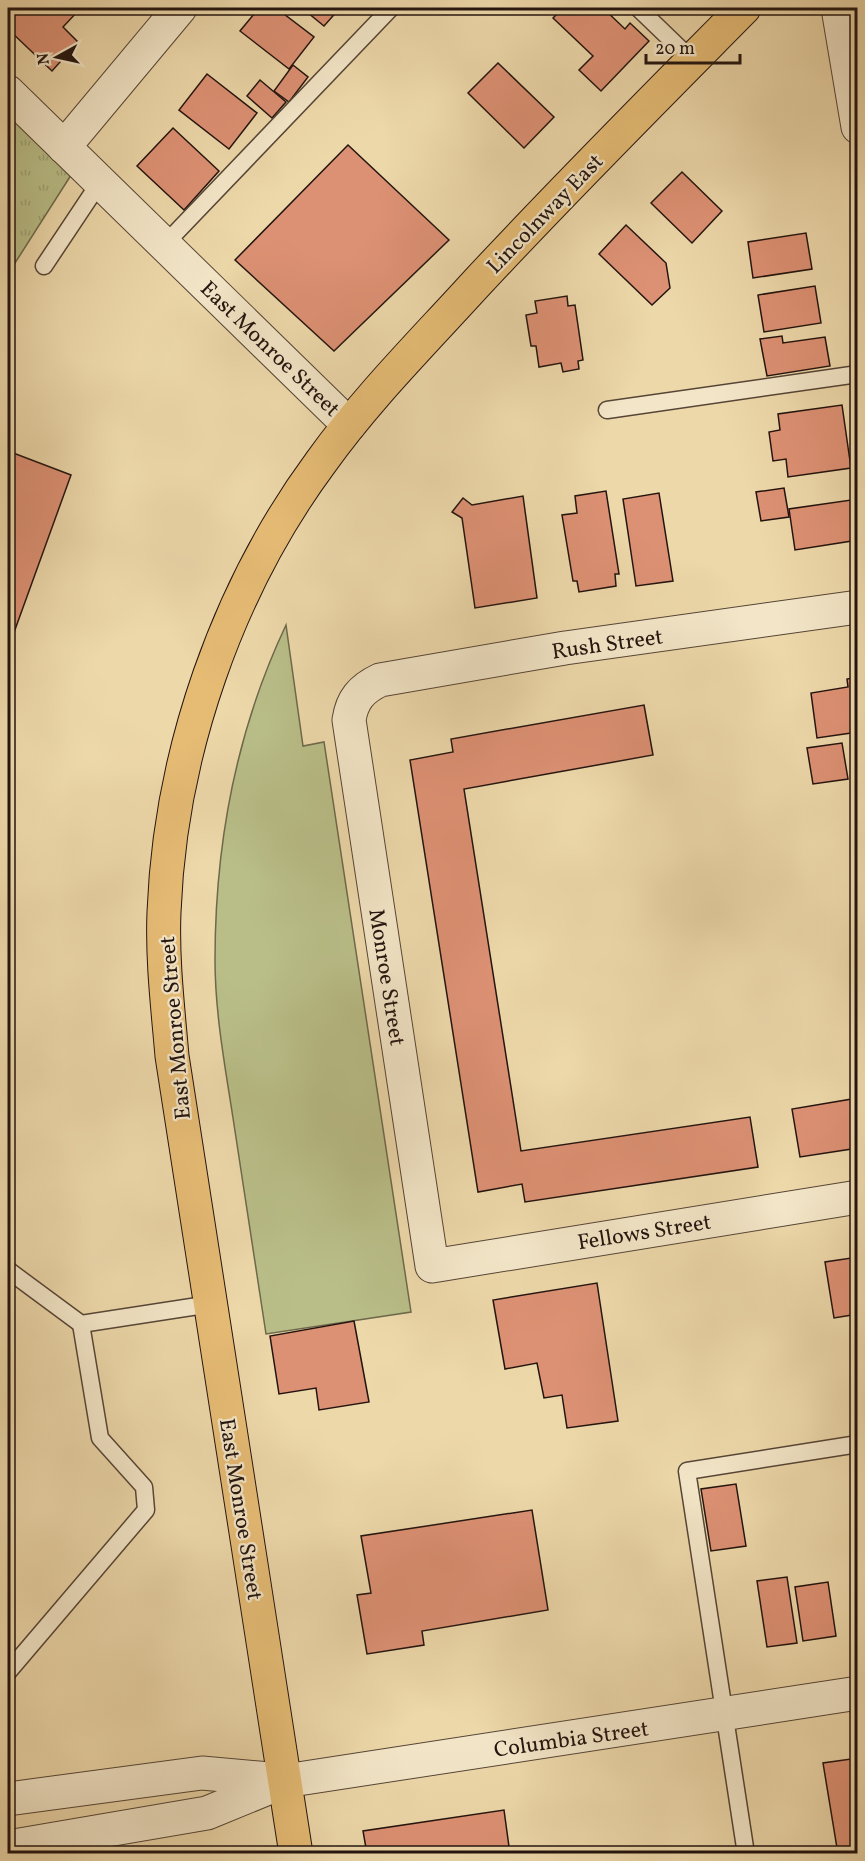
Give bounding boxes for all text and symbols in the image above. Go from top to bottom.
north arrow [27,27,87,87]
scale bar [646,27,740,65]
text: 20 m [655,37,695,62]
text: N [32,51,56,66]
street label: Lincolnway East [480,147,611,282]
street label: East Monroe Street [192,275,346,425]
street label: Rush Street [550,622,665,669]
street label: Monroe Street [359,907,412,1048]
street label: East Monroe Street [153,935,200,1121]
street label: Fellows Street [575,1208,714,1259]
street label: East Monroe Street [210,1416,269,1603]
street label: Columbia Street [492,1714,651,1767]

